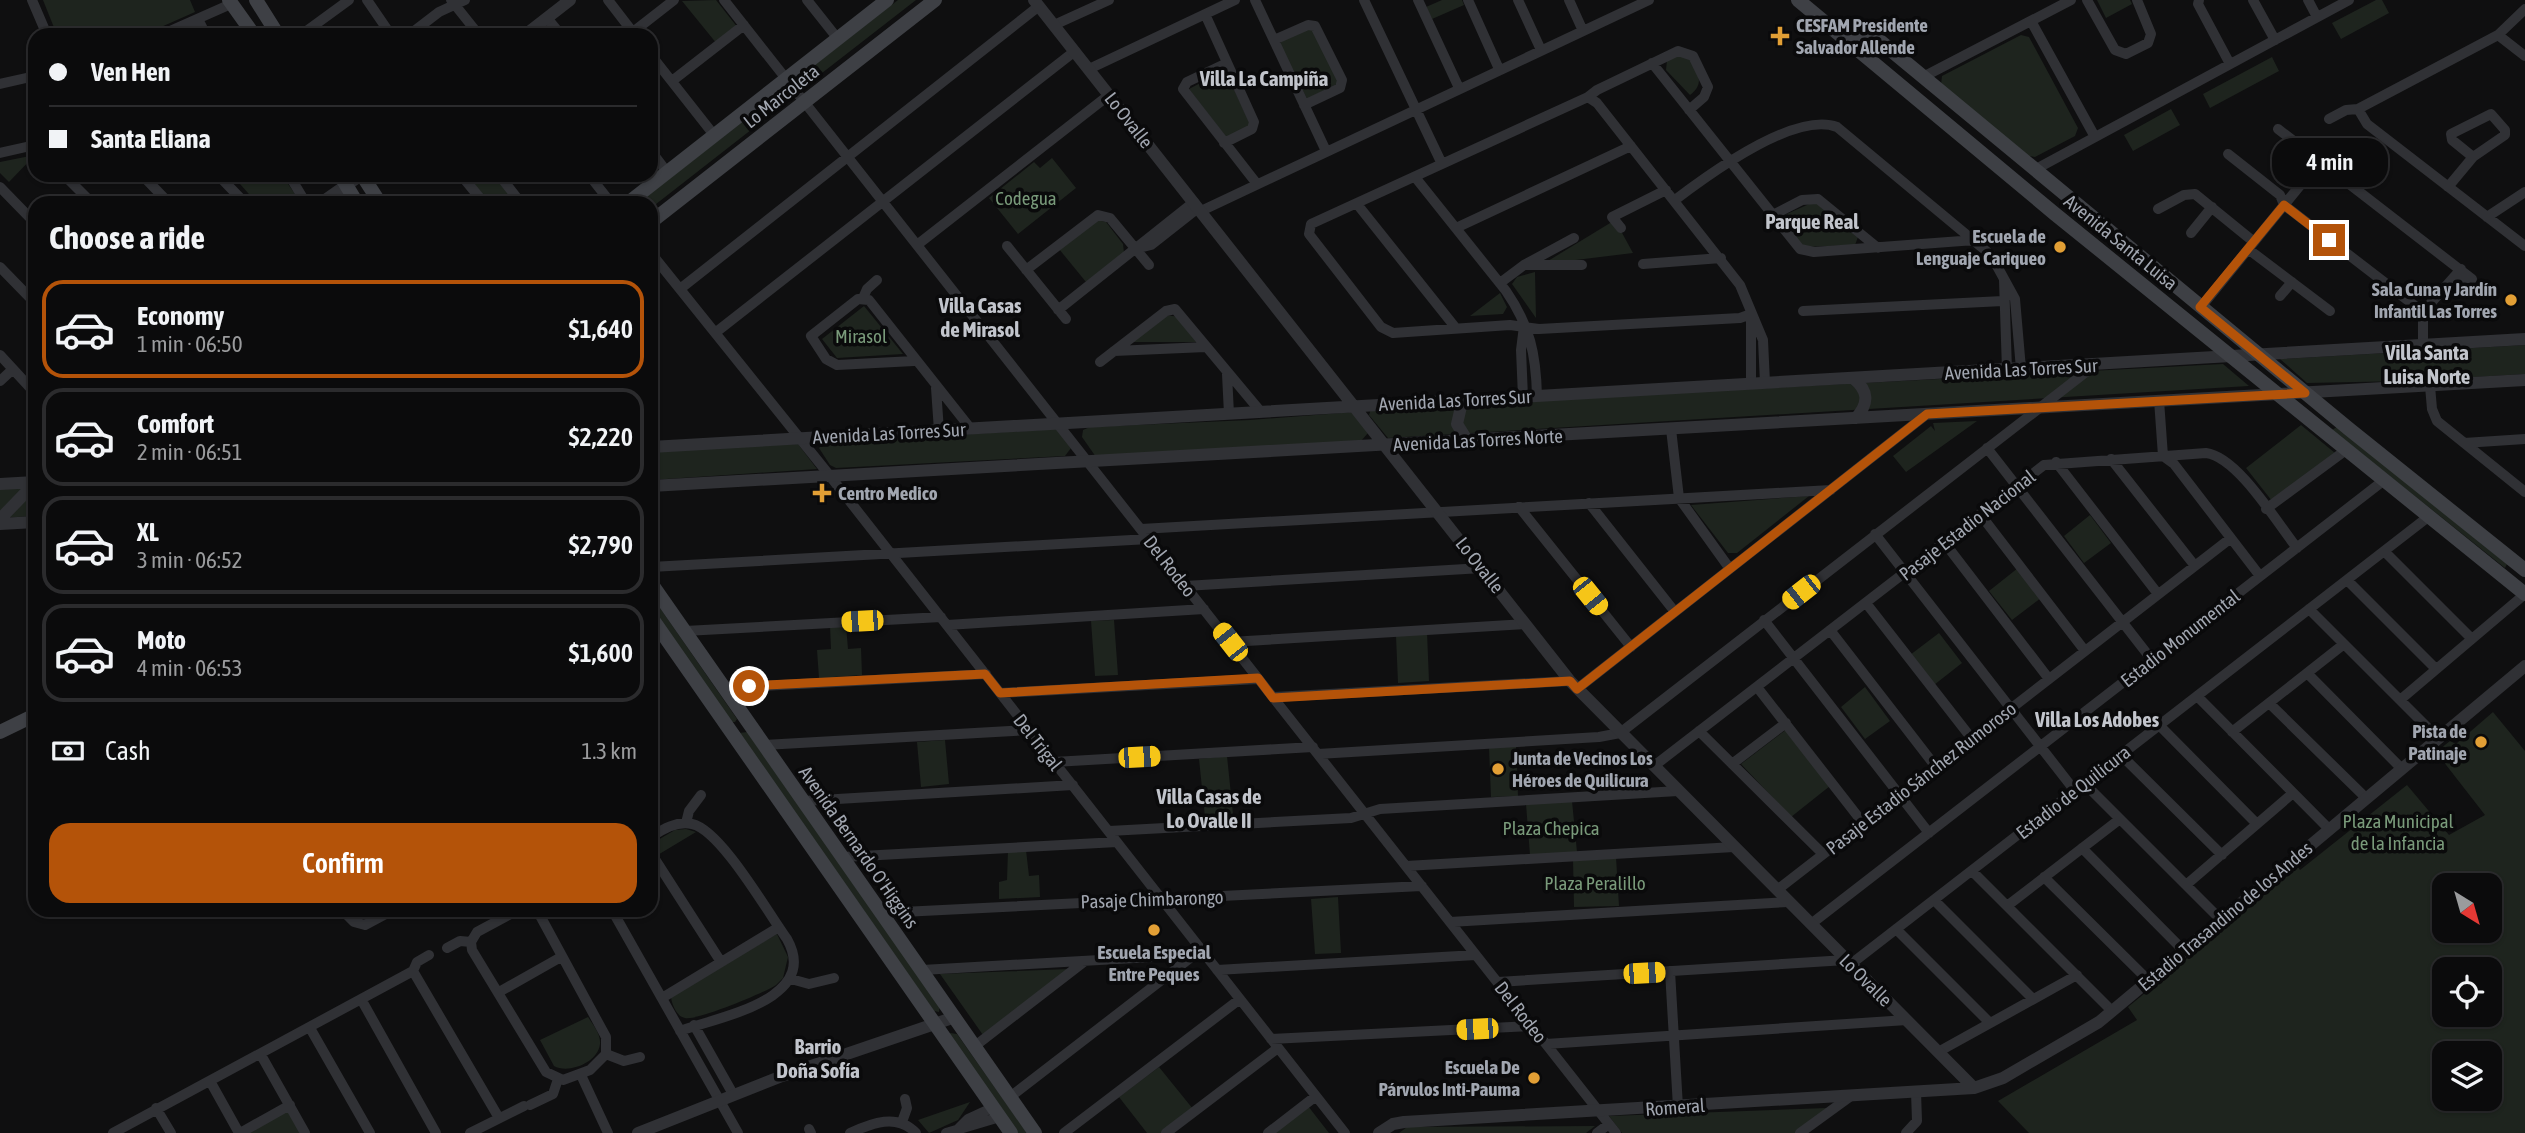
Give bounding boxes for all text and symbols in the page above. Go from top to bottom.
place label: CESFAM Presidente Salvador Allende [1796,14,1928,58]
marker: CESFAM Presidente Salvador Allende [1770,26,1790,46]
text: Ven Hen [91,57,170,87]
street label: Lo Marcoleta [739,60,823,132]
district label: Villa La Campiña [1199,66,1329,90]
street label: Lo Ovalle [1100,88,1158,152]
text: Santa Eliana [91,124,211,154]
callout: 4 min [2271,138,2387,188]
text: 4 min [2307,149,2353,175]
park label: Codegua [995,187,1057,209]
street label: Avenida Santa Luisa [2060,190,2182,294]
district label: Parque Real [1765,209,1859,233]
text: Choose a ride [49,219,205,256]
route end [2313,224,2345,256]
place label: Escuela de Lenguaje Cariqueo [1916,225,2046,269]
marker: Escuela de Lenguaje Cariqueo [2052,239,2068,255]
place label: Sala Cuna y Jardín Infantil Las Torres [2372,278,2497,322]
marker: Sala Cuna y Jardín Infantil Las Torres [2503,292,2519,308]
district label: Villa Casas de Mirasol [938,293,1022,341]
icon: car [53,298,116,361]
text: Economy [137,301,224,331]
text: $1,640 [569,314,633,344]
park label: Mirasol [835,325,887,347]
text: 1 min · 06:50 [137,331,243,357]
district label: Villa Santa Luisa Norte [2384,340,2470,388]
street label: Avenida Las Torres Sur [1944,354,2098,384]
street label: Avenida Las Torres Sur [1378,385,1532,415]
icon: car [53,406,116,469]
text: Comfort [137,409,214,439]
street label: Avenida Las Torres Sur [812,418,966,448]
text: $2,220 [569,422,633,452]
street label: Avenida Las Torres Norte [1393,425,1563,455]
text: 2 min · 06:51 [137,439,243,465]
street label: Pasaje Estadio Nacional [1895,465,2039,585]
place label: Centro Medico [838,482,938,504]
marker: Centro Medico [812,483,832,503]
icon: car [53,514,116,577]
text: XL [137,517,159,547]
text: $2,790 [569,530,633,560]
street label: Del Rodeo [1139,531,1201,601]
street label: Lo Ovalle [1451,533,1509,597]
text: 3 min · 06:52 [137,547,243,573]
car [1778,571,1825,613]
car [1569,573,1612,619]
street label: Estadio Monumental [2116,585,2244,691]
car [841,609,884,633]
car [1209,619,1252,665]
icon: car [53,622,116,685]
text: Moto [137,625,186,655]
text: $1,600 [569,638,633,668]
text: 4 min · 06:53 [137,655,243,681]
route start [733,670,765,702]
street label: Pasaje Estadio Sánchez Rumoroso [1822,697,2020,859]
district label: Villa Los Adobes [2034,707,2160,731]
street label: Del Trigal [1009,709,1067,775]
place label: Pista de Patinaje [2408,720,2467,764]
icon: cash [49,732,87,770]
marker: Pista de Patinaje [2473,734,2489,750]
text: Cash [105,736,151,766]
text: 1.3 km [581,738,637,764]
street label: Estadio de Quilicura [2012,741,2134,843]
car [1118,745,1161,769]
place label: Junta de Vecinos Los Héroes de Quilicura [1511,747,1653,791]
marker: Junta de Vecinos Los Héroes de Quilicura [1490,761,1506,777]
street label: Avenida Bernardo O'Higgins [795,762,923,933]
district label: Villa Casas de Lo Ovalle II [1155,784,1262,832]
park label: Plaza Municipal de la Infancia [2342,810,2454,854]
park label: Plaza Chepica [1502,817,1600,839]
button: Confirm [49,823,637,903]
street label: Estadio Trasandino de los Andes [2134,837,2317,995]
park label: Plaza Peralillo [1544,872,1646,894]
north arrow [2432,873,2502,943]
map controls [2432,873,2502,1111]
street label: Pasaje Chimbarongo [1080,886,1224,912]
marker: Escuela Especial Entre Peques [1146,922,1162,938]
place label: Escuela Especial Entre Peques [1097,941,1212,985]
street label: Lo Ovalle [1835,949,1897,1011]
button: locate [2432,957,2502,1027]
car [1623,961,1666,985]
street label: Del Rodeo [1490,977,1552,1047]
car [1456,1017,1499,1041]
district label: Barrio Doña Sofía [776,1034,860,1082]
button: layers [2432,1041,2502,1111]
place label: Escuela De Párvulos Inti-Pauma [1378,1056,1520,1100]
marker: Escuela De Párvulos Inti-Pauma [1526,1070,1542,1086]
street label: Romeral [1644,1094,1706,1120]

